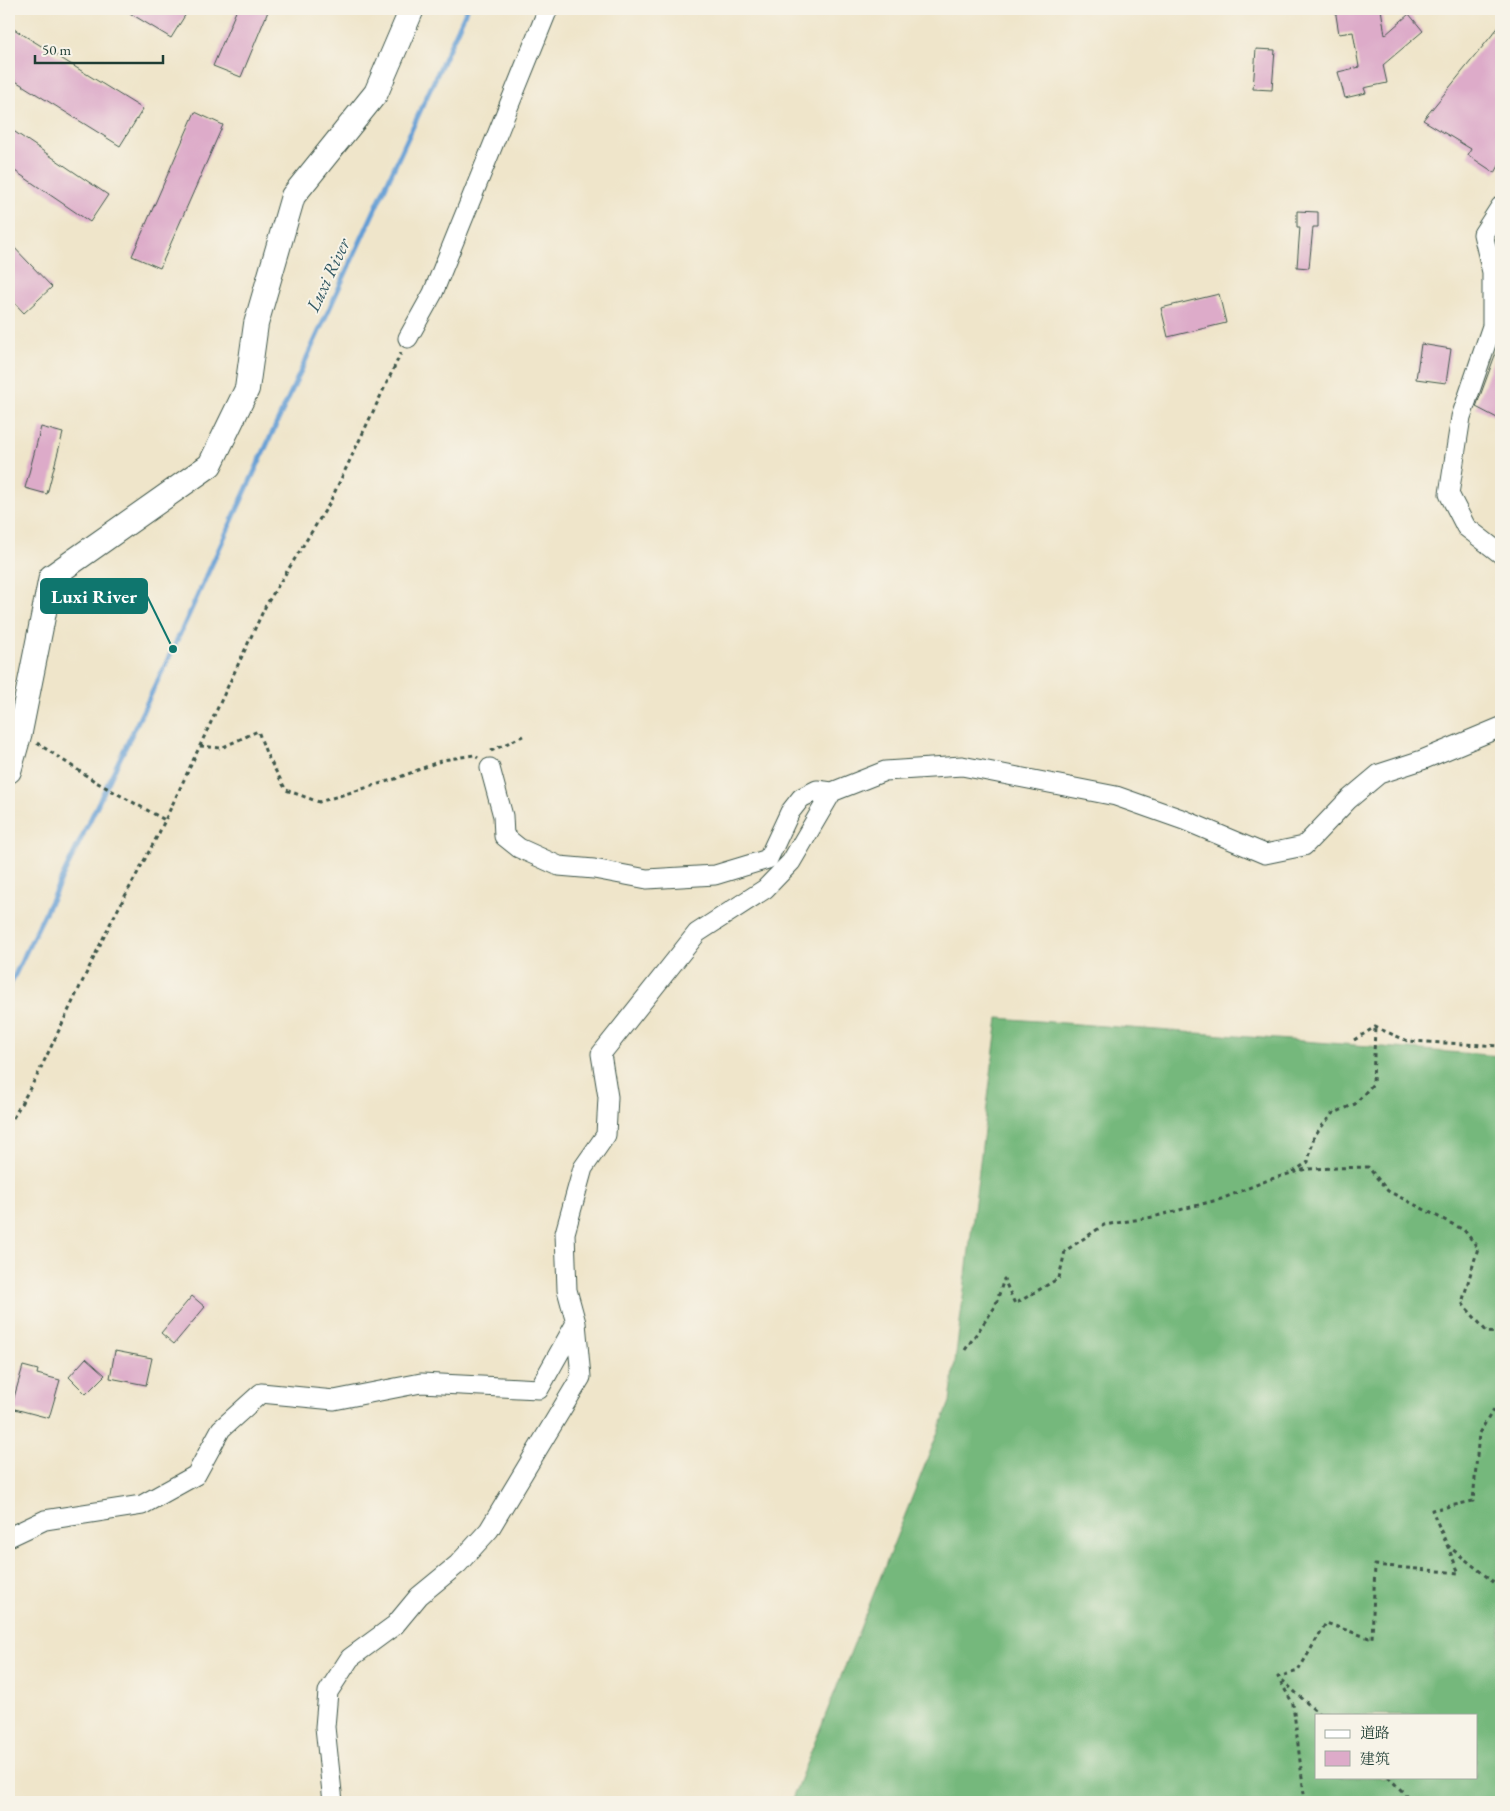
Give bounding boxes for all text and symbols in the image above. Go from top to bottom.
scale bar [35,32,162,64]
text: 50 m [42,40,71,59]
water label: Luxi River [300,233,356,317]
callout: Luxi River [41,579,147,613]
text: Luxi River [51,584,137,609]
legend [1315,1714,1478,1778]
text: 道路 [1360,1723,1390,1742]
text: 建筑 [1360,1749,1390,1768]

